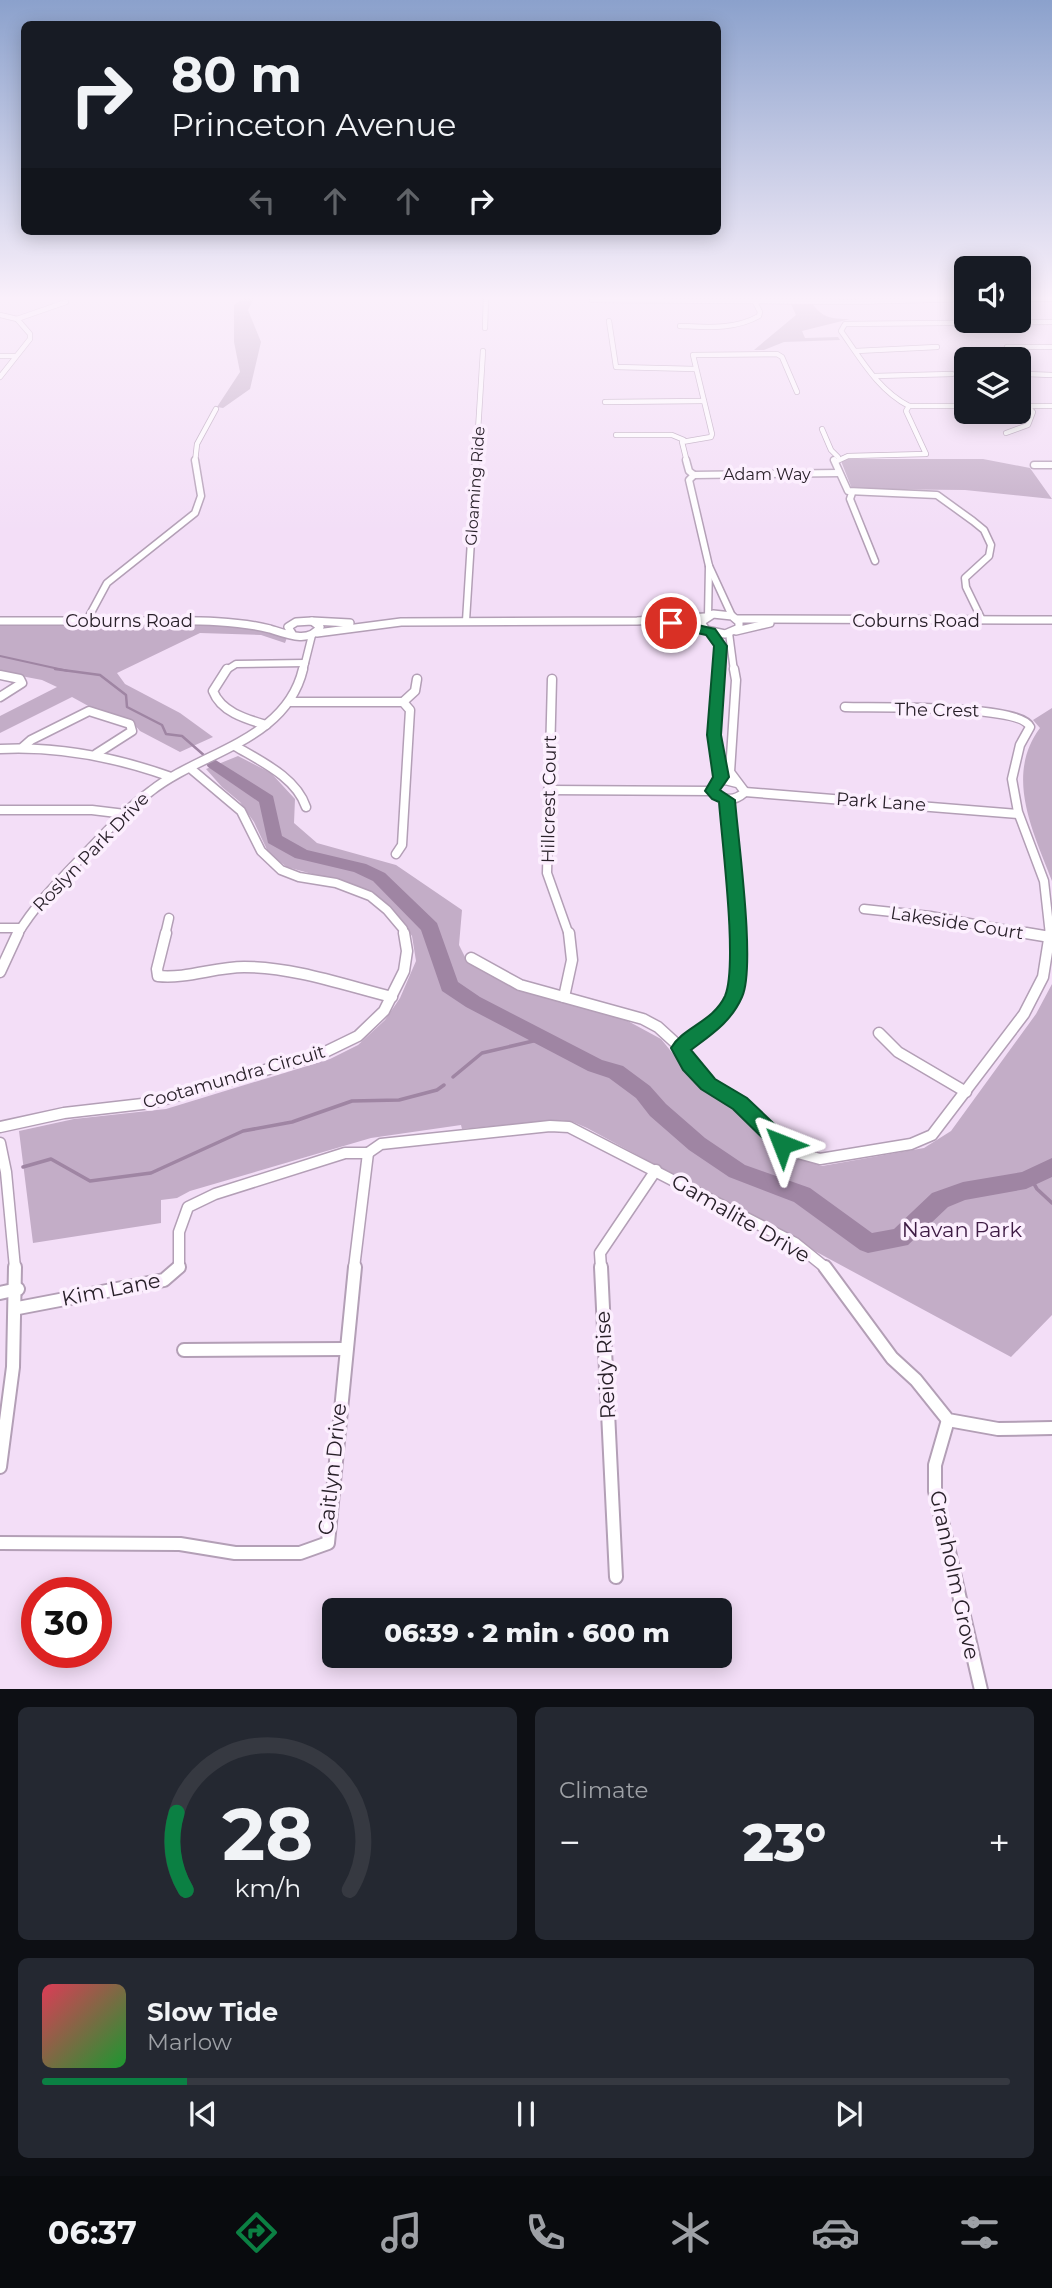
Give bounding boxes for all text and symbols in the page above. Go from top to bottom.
text: 80 m [171,45,302,104]
icon: right [56,49,147,140]
text: Princeton Avenue [171,105,456,144]
icon: left [243,182,281,220]
icon: ahead [316,182,354,220]
icon: ahead [389,182,427,220]
icon: right [462,182,500,220]
map controls [954,256,1031,424]
button: sound [954,256,1031,333]
button: layers [954,347,1031,424]
street label: Gloaming Ride [461,426,489,546]
street label: Adam Way [723,465,811,484]
pin [641,593,701,653]
icon: arrive [652,604,690,642]
street label: Coburns Road [65,610,193,632]
street label: Coburns Road [852,610,980,632]
street label: The Crest [894,698,980,722]
street label: Hillcrest Court [537,735,561,863]
street label: Roslyn Park Drive [28,788,154,916]
street label: Park Lane [835,788,927,816]
street label: Lakeside Court [889,902,1025,944]
street label: Cootamundra Circuit [140,1040,328,1114]
position arrow [745,1107,819,1181]
street label: Gamalite Drive [667,1168,815,1268]
park label: Navan Park [902,1217,1023,1242]
street label: Kim Lane [60,1267,162,1311]
street label: Reidy Rise [590,1310,620,1420]
street label: Caitlyn Drive [313,1402,351,1536]
street label: Granholm Grove [925,1488,985,1662]
speed limit sign: 30 [21,1577,112,1668]
text: 06:39 · 2 min · 600 m [384,1617,670,1649]
text: Climate [559,1776,648,1804]
text: 28 [222,1790,313,1878]
text: 23° [743,1811,826,1874]
text: − [559,1819,581,1866]
text: + [988,1819,1010,1866]
text: km/h [234,1872,301,1902]
text: Slow Tide [147,1996,278,2028]
text: Marlow [147,2028,232,2056]
icon: previous [184,2095,222,2133]
icon: pause [507,2095,545,2133]
icon: next [830,2095,868,2133]
icon: directions [232,2208,281,2257]
icon: music [377,2208,426,2257]
icon: phone [521,2208,570,2257]
icon: climate [666,2208,715,2257]
icon: car [811,2208,860,2257]
icon: filters [955,2208,1004,2257]
text: 06:37 [48,2213,137,2252]

